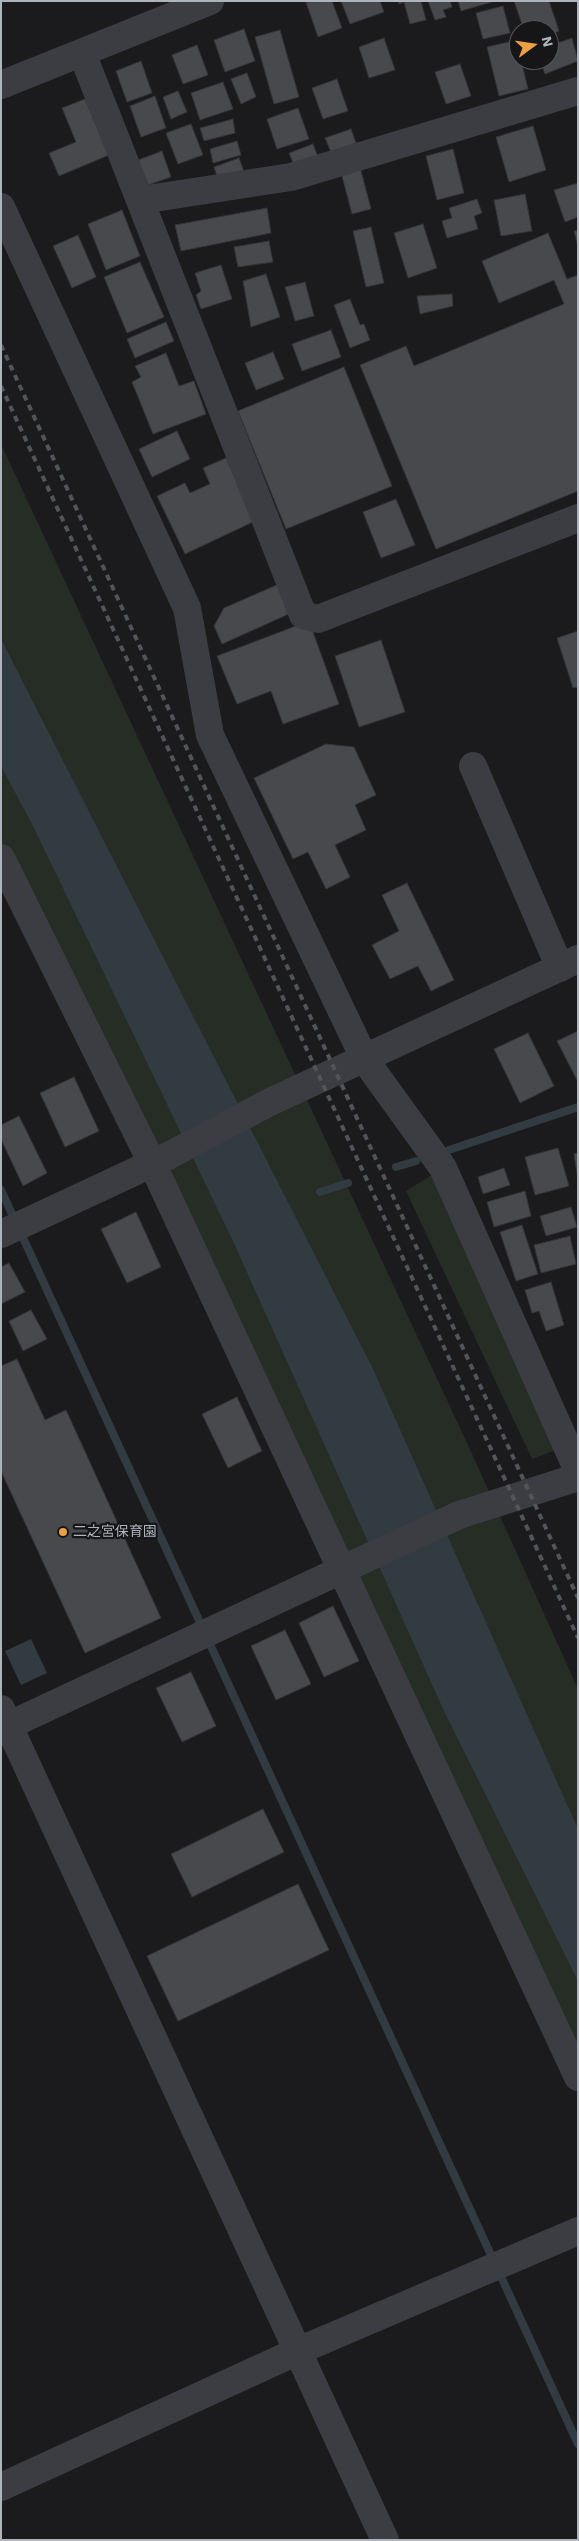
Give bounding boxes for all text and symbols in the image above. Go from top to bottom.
north arrow [509,20,559,70]
text: N [539,35,557,49]
place label: 二之宮保育園 [73,1524,157,1540]
marker: 二之宮保育園 [57,1526,69,1538]

